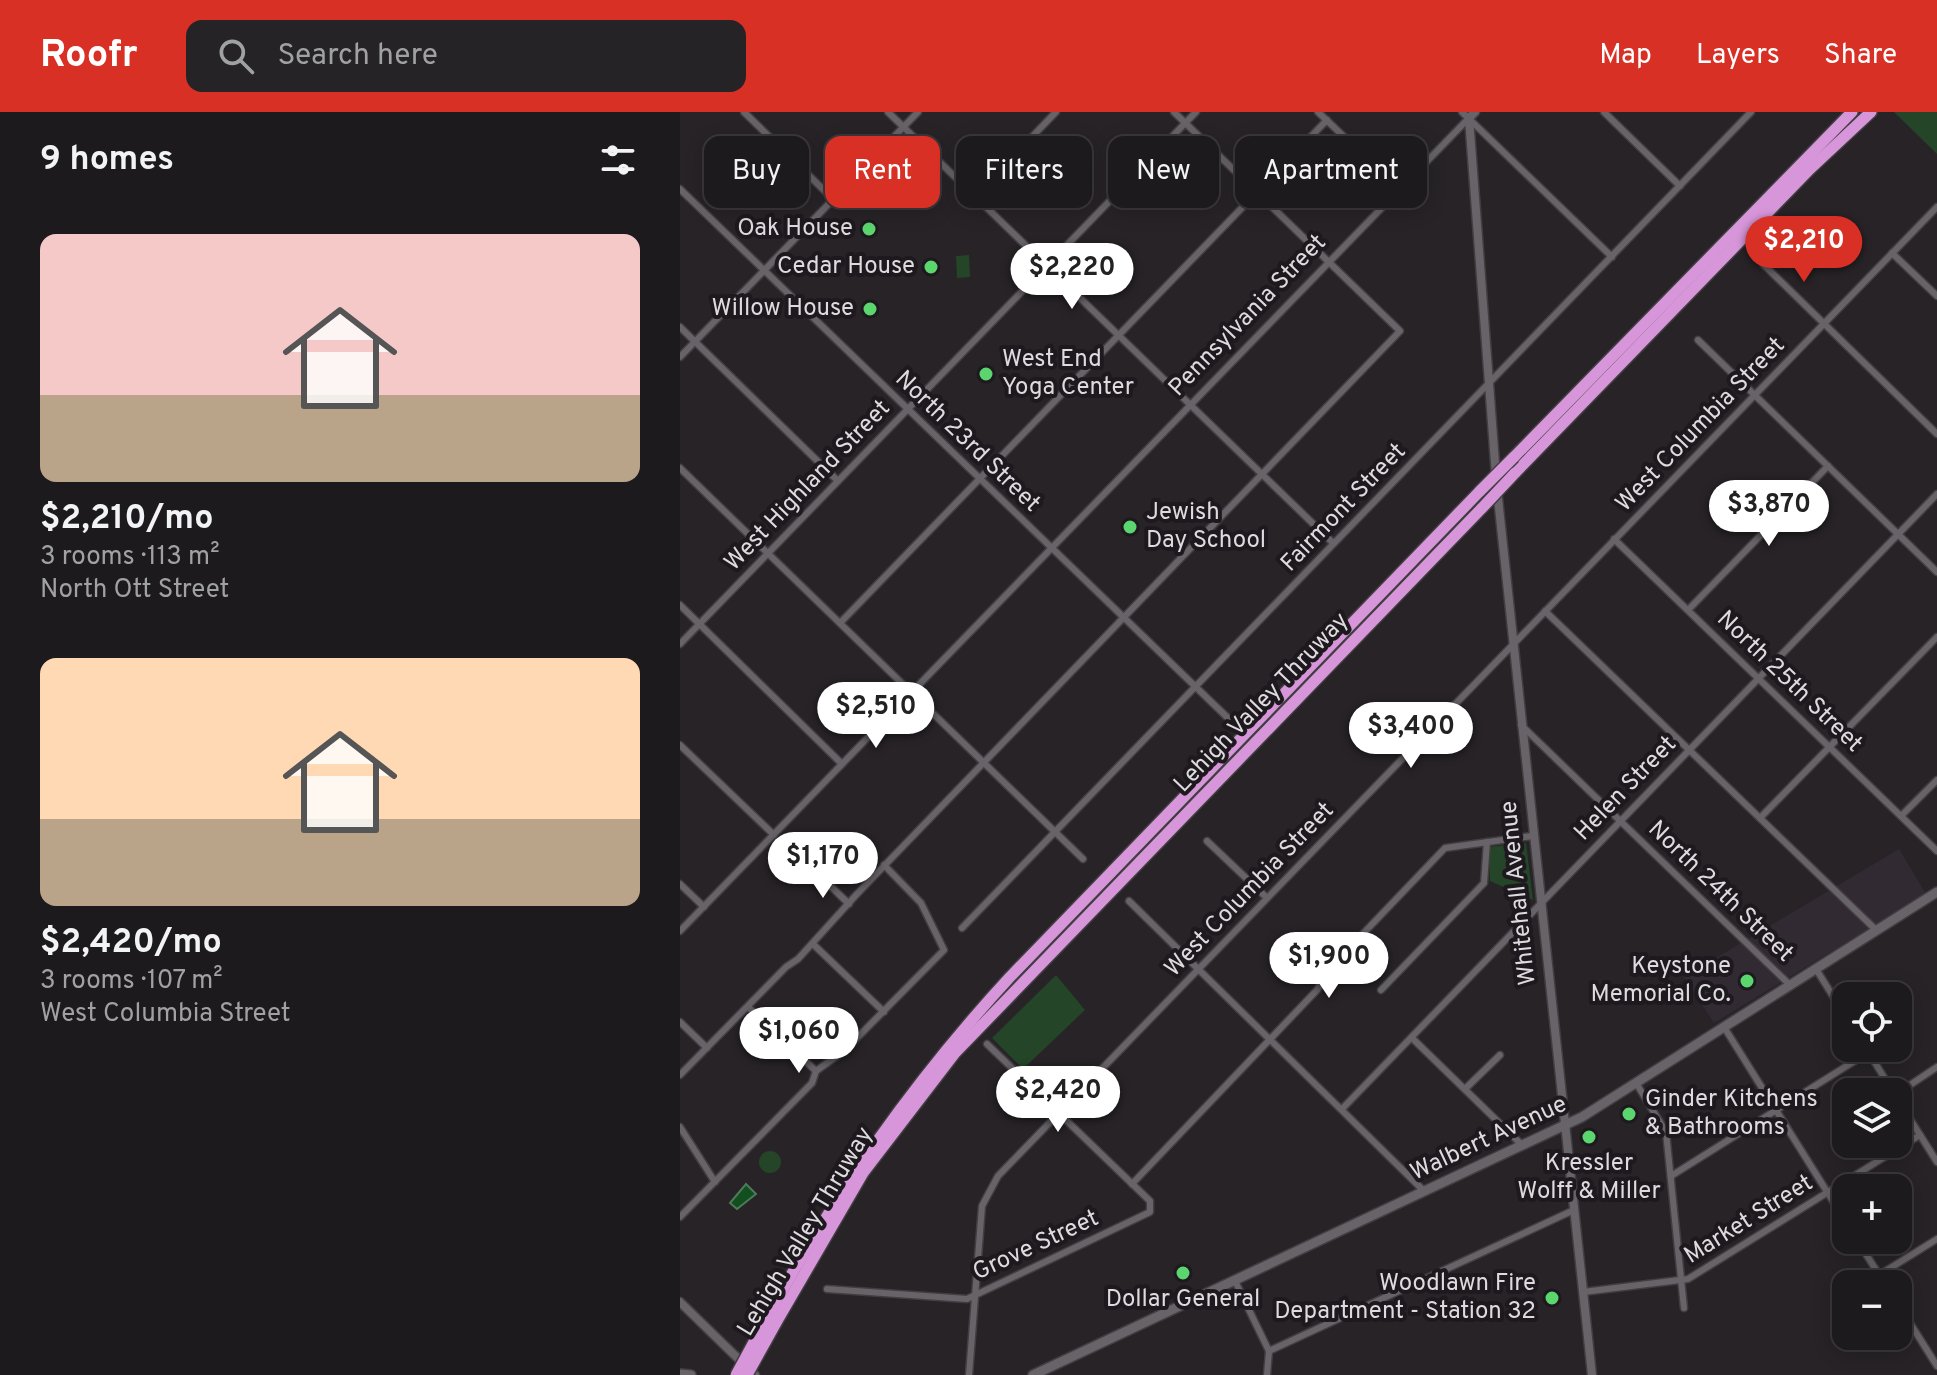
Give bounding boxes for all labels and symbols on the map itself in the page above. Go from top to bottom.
place label: Oak House [737,214,853,244]
pin: $2,210 [1739,216,1869,284]
marker: Oak House [860,220,878,238]
street label: Pennsylvania Street [1163,229,1333,403]
pin: $2,220 [1007,243,1137,311]
place label: Cedar House [777,252,915,282]
marker: Cedar House [922,258,940,276]
place label: Willow House [712,294,854,324]
marker: Willow House [861,300,879,318]
street label: West Columbia Street [1610,331,1792,519]
place label: West End Yoga Center [1002,345,1134,403]
street label: North 23rd Street [888,365,1046,519]
marker: West End Yoga Center [977,365,995,383]
street label: West Highland Street [719,394,897,578]
street label: Fairmont Street [1275,437,1413,579]
pin: $3,870 [1704,480,1834,548]
place label: Jewish Day School [1146,498,1266,556]
marker: Jewish Day School [1121,518,1139,536]
street label: North 25th Street [1710,605,1868,759]
street label: Lehigh Valley Thruway [1168,607,1356,799]
pin: $2,510 [811,682,941,750]
pin: $3,400 [1346,702,1476,770]
street label: Helen Street [1569,730,1683,848]
street label: West Columbia Street [1159,796,1341,984]
street label: Whitehall Avenue [1494,799,1544,987]
street label: North 24th Street [1641,815,1799,969]
pin: $1,170 [758,832,888,900]
pin: $1,900 [1264,932,1394,1000]
place label: Keystone Memorial Co. [1590,952,1731,1010]
marker: Keystone Memorial Co. [1738,972,1756,990]
pin: $1,060 [734,1007,864,1075]
pin: $2,420 [993,1066,1123,1134]
place label: Ginder Kitchens & Bathrooms [1645,1085,1818,1143]
street label: Walbert Avenue [1406,1090,1572,1188]
marker: Ginder Kitchens & Bathrooms [1620,1105,1638,1123]
street label: Lehigh Valley Thruway [732,1122,880,1342]
marker: Kressler Wolff & Miller [1580,1128,1598,1146]
place label: Kressler Wolff & Miller [1517,1149,1661,1207]
street label: Market Street [1679,1169,1819,1271]
street label: Grove Street [968,1204,1104,1288]
marker: Dollar General [1174,1264,1192,1282]
place label: Woodlawn Fire Department - Station 32 [1274,1269,1536,1327]
place label: Dollar General [1106,1285,1260,1315]
marker: Woodlawn Fire Department - Station 32 [1543,1289,1561,1307]

